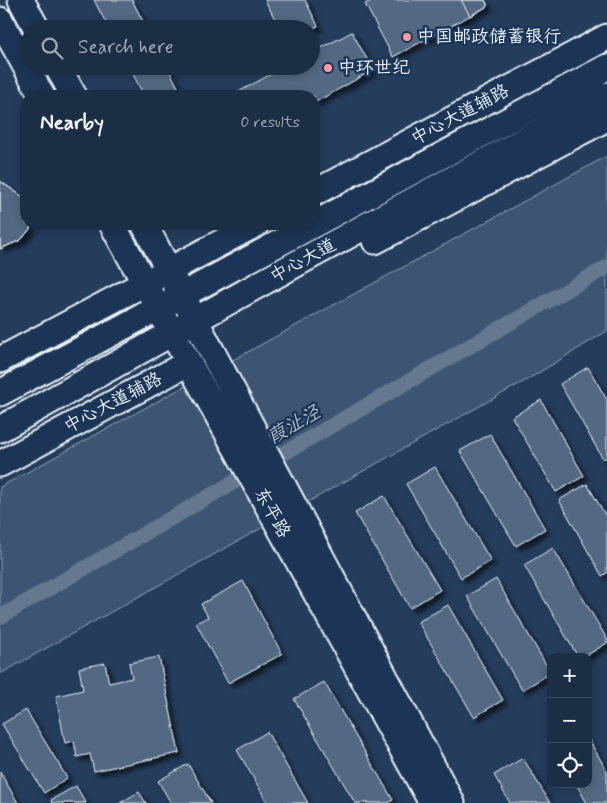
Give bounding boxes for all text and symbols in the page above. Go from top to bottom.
search box [20,20,320,75]
place label: 中国邮政储蓄银行 [417,25,561,49]
marker: 中国邮政储蓄银行 [401,31,413,43]
icon: search [38,34,66,62]
text: Search here [78,35,174,60]
place label: 中环世纪 [338,56,410,80]
marker: 中环世纪 [322,62,334,74]
street label: 中心大道辅路 [407,79,513,151]
text: Nearby [40,109,104,137]
text: 0 results [240,112,300,133]
street label: 中心大道 [266,233,340,289]
street label: 中心大道辅路 [60,367,166,439]
water label: 葭沚泾 [263,399,326,450]
street label: 东平路 [248,484,296,542]
map controls [547,653,592,788]
button: + [547,653,592,698]
button: − [547,698,592,743]
button: locate [547,743,592,788]

